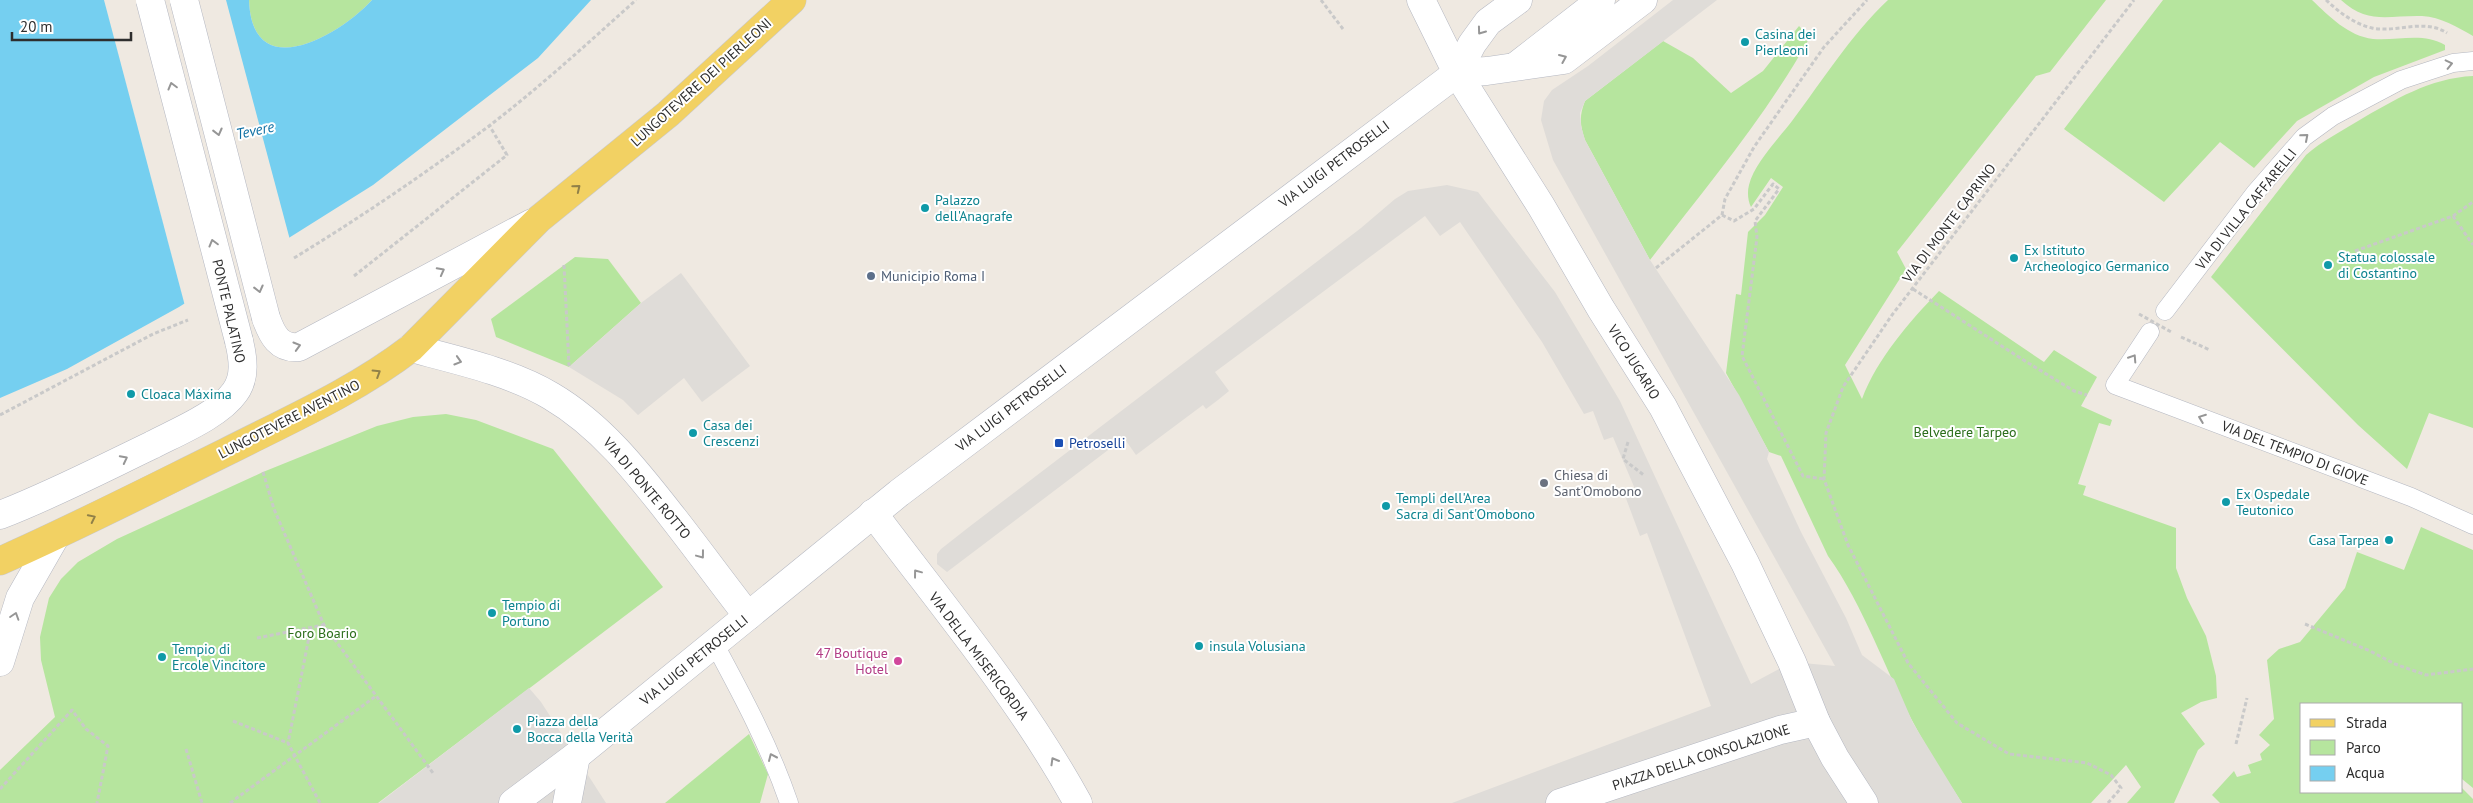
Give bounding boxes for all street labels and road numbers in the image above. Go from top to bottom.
street label: LUNGOTEVERE DEI PIERLEONI [627,14,775,150]
street label: VIA LUIGI PETROSELLI [1274,116,1393,212]
street label: VIA DI VILLA CAFFARELLI [2191,145,2300,274]
street label: VIA DI MONTE CAPRINO [1898,160,2000,287]
street label: PONTE PALATINO [208,257,250,365]
street label: VICO JUGARIO [1603,320,1664,403]
street label: VIA LUIGI PETROSELLI [951,360,1070,456]
street label: LUNGOTEVERE AVENTINO [215,375,363,463]
street label: VIA DEL TEMPIO DI GIOVE [2218,416,2371,489]
street label: VIA DI PONTE ROTTO [599,433,695,543]
street label: VIA DELLA MISERICORDIA [924,588,1033,724]
street label: VIA LUIGI PETROSELLI [635,611,752,710]
street label: PIAZZA DELLA CONSOLAZIONE [1610,720,1792,794]

